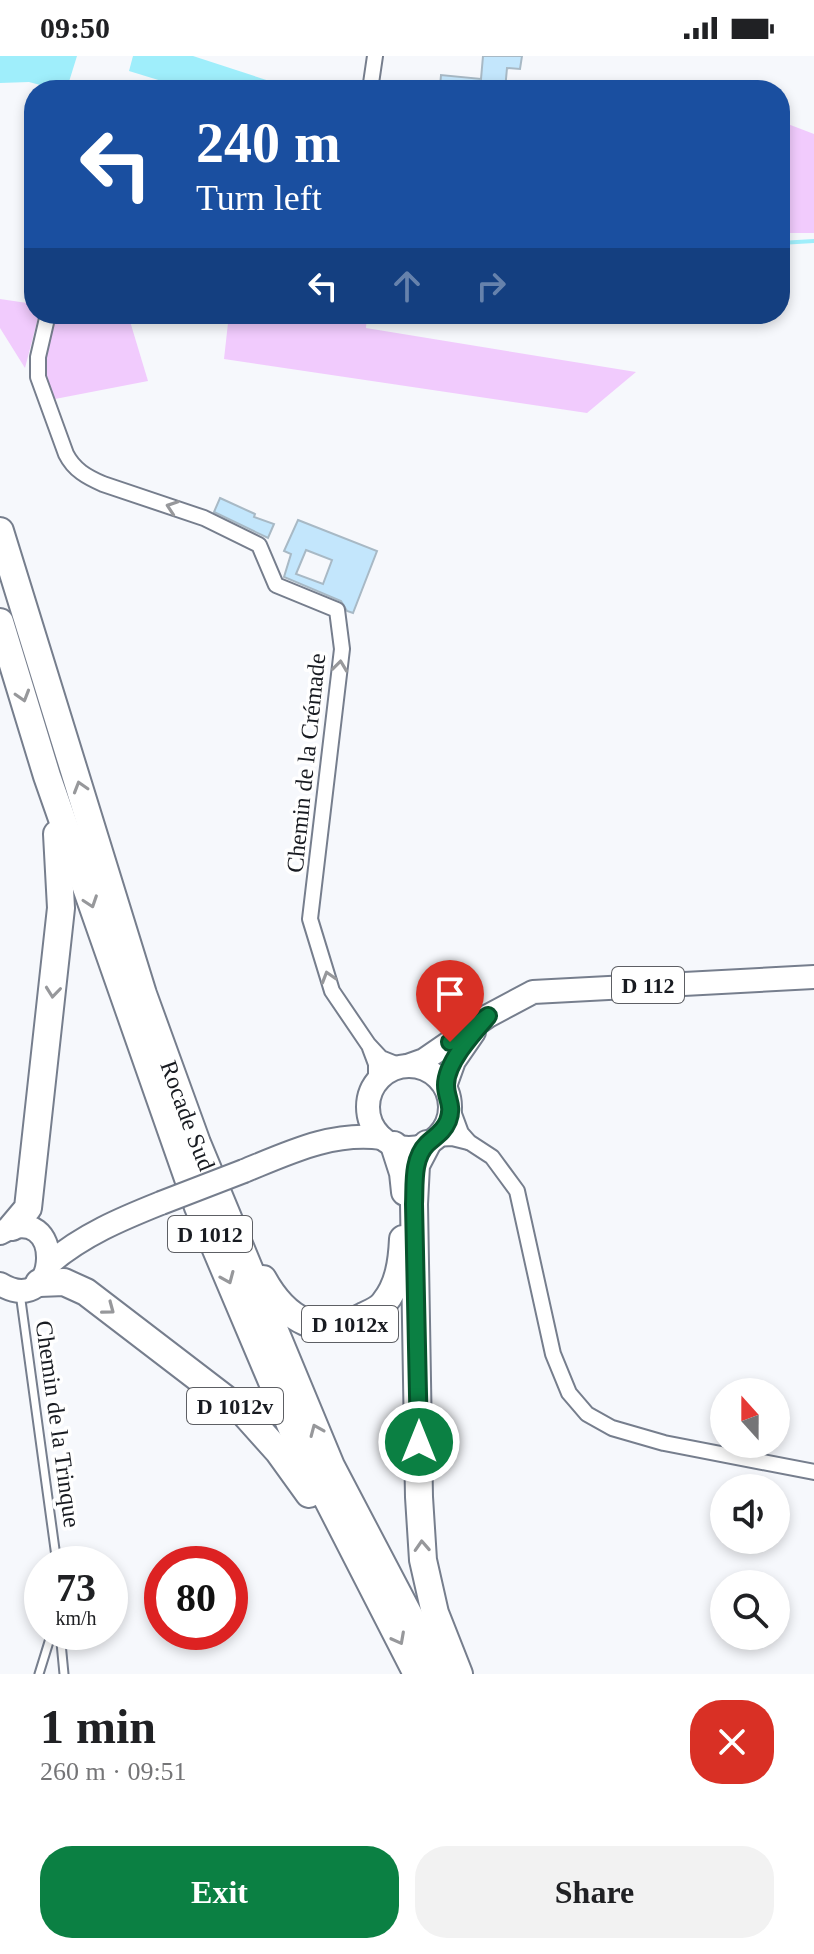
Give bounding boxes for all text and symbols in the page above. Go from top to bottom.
text: 09:50 [40,11,110,44]
icon: left [64,112,168,216]
text: 240 m [196,112,341,174]
text: Turn left [196,178,322,218]
icon: left [301,264,345,308]
icon: ahead [385,264,429,308]
icon: right [469,264,513,308]
one-way arrow [166,501,180,517]
street label: Chemin de la Crémade [282,652,330,874]
one-way arrow [331,659,348,673]
one-way arrow [14,689,30,703]
one-way arrow [73,781,89,794]
one-way arrow [81,894,98,908]
pin [416,960,484,1042]
road number: D 112 [612,967,684,1003]
one-way arrow [321,971,337,985]
icon: arrive [428,972,472,1016]
one-way arrow [44,986,61,999]
street label: Rocade Sud [155,1057,220,1174]
road number: D 1012 [168,1216,252,1252]
one-way arrow [219,1269,235,1284]
one-way arrow [100,1299,115,1314]
road number: D 1012x [302,1306,398,1342]
street label: Chemin de la Trinque [31,1319,85,1529]
north arrow [710,1378,790,1458]
map controls [710,1378,790,1650]
road number: D 1012v [187,1388,283,1424]
position arrow [377,1400,461,1484]
one-way arrow [309,1424,325,1438]
button: sound [710,1474,790,1554]
one-way arrow [414,1539,431,1552]
speed limit sign: 80 [144,1546,248,1650]
text: 73 [56,1565,96,1610]
button: search [710,1570,790,1650]
text: km/h [55,1607,97,1629]
one-way arrow [389,1631,404,1646]
text: 1 min [40,1700,156,1753]
button: close [690,1700,774,1784]
text: 260 m · 09:51 [40,1757,187,1786]
button: Exit [40,1846,399,1938]
button: Share [415,1846,774,1938]

